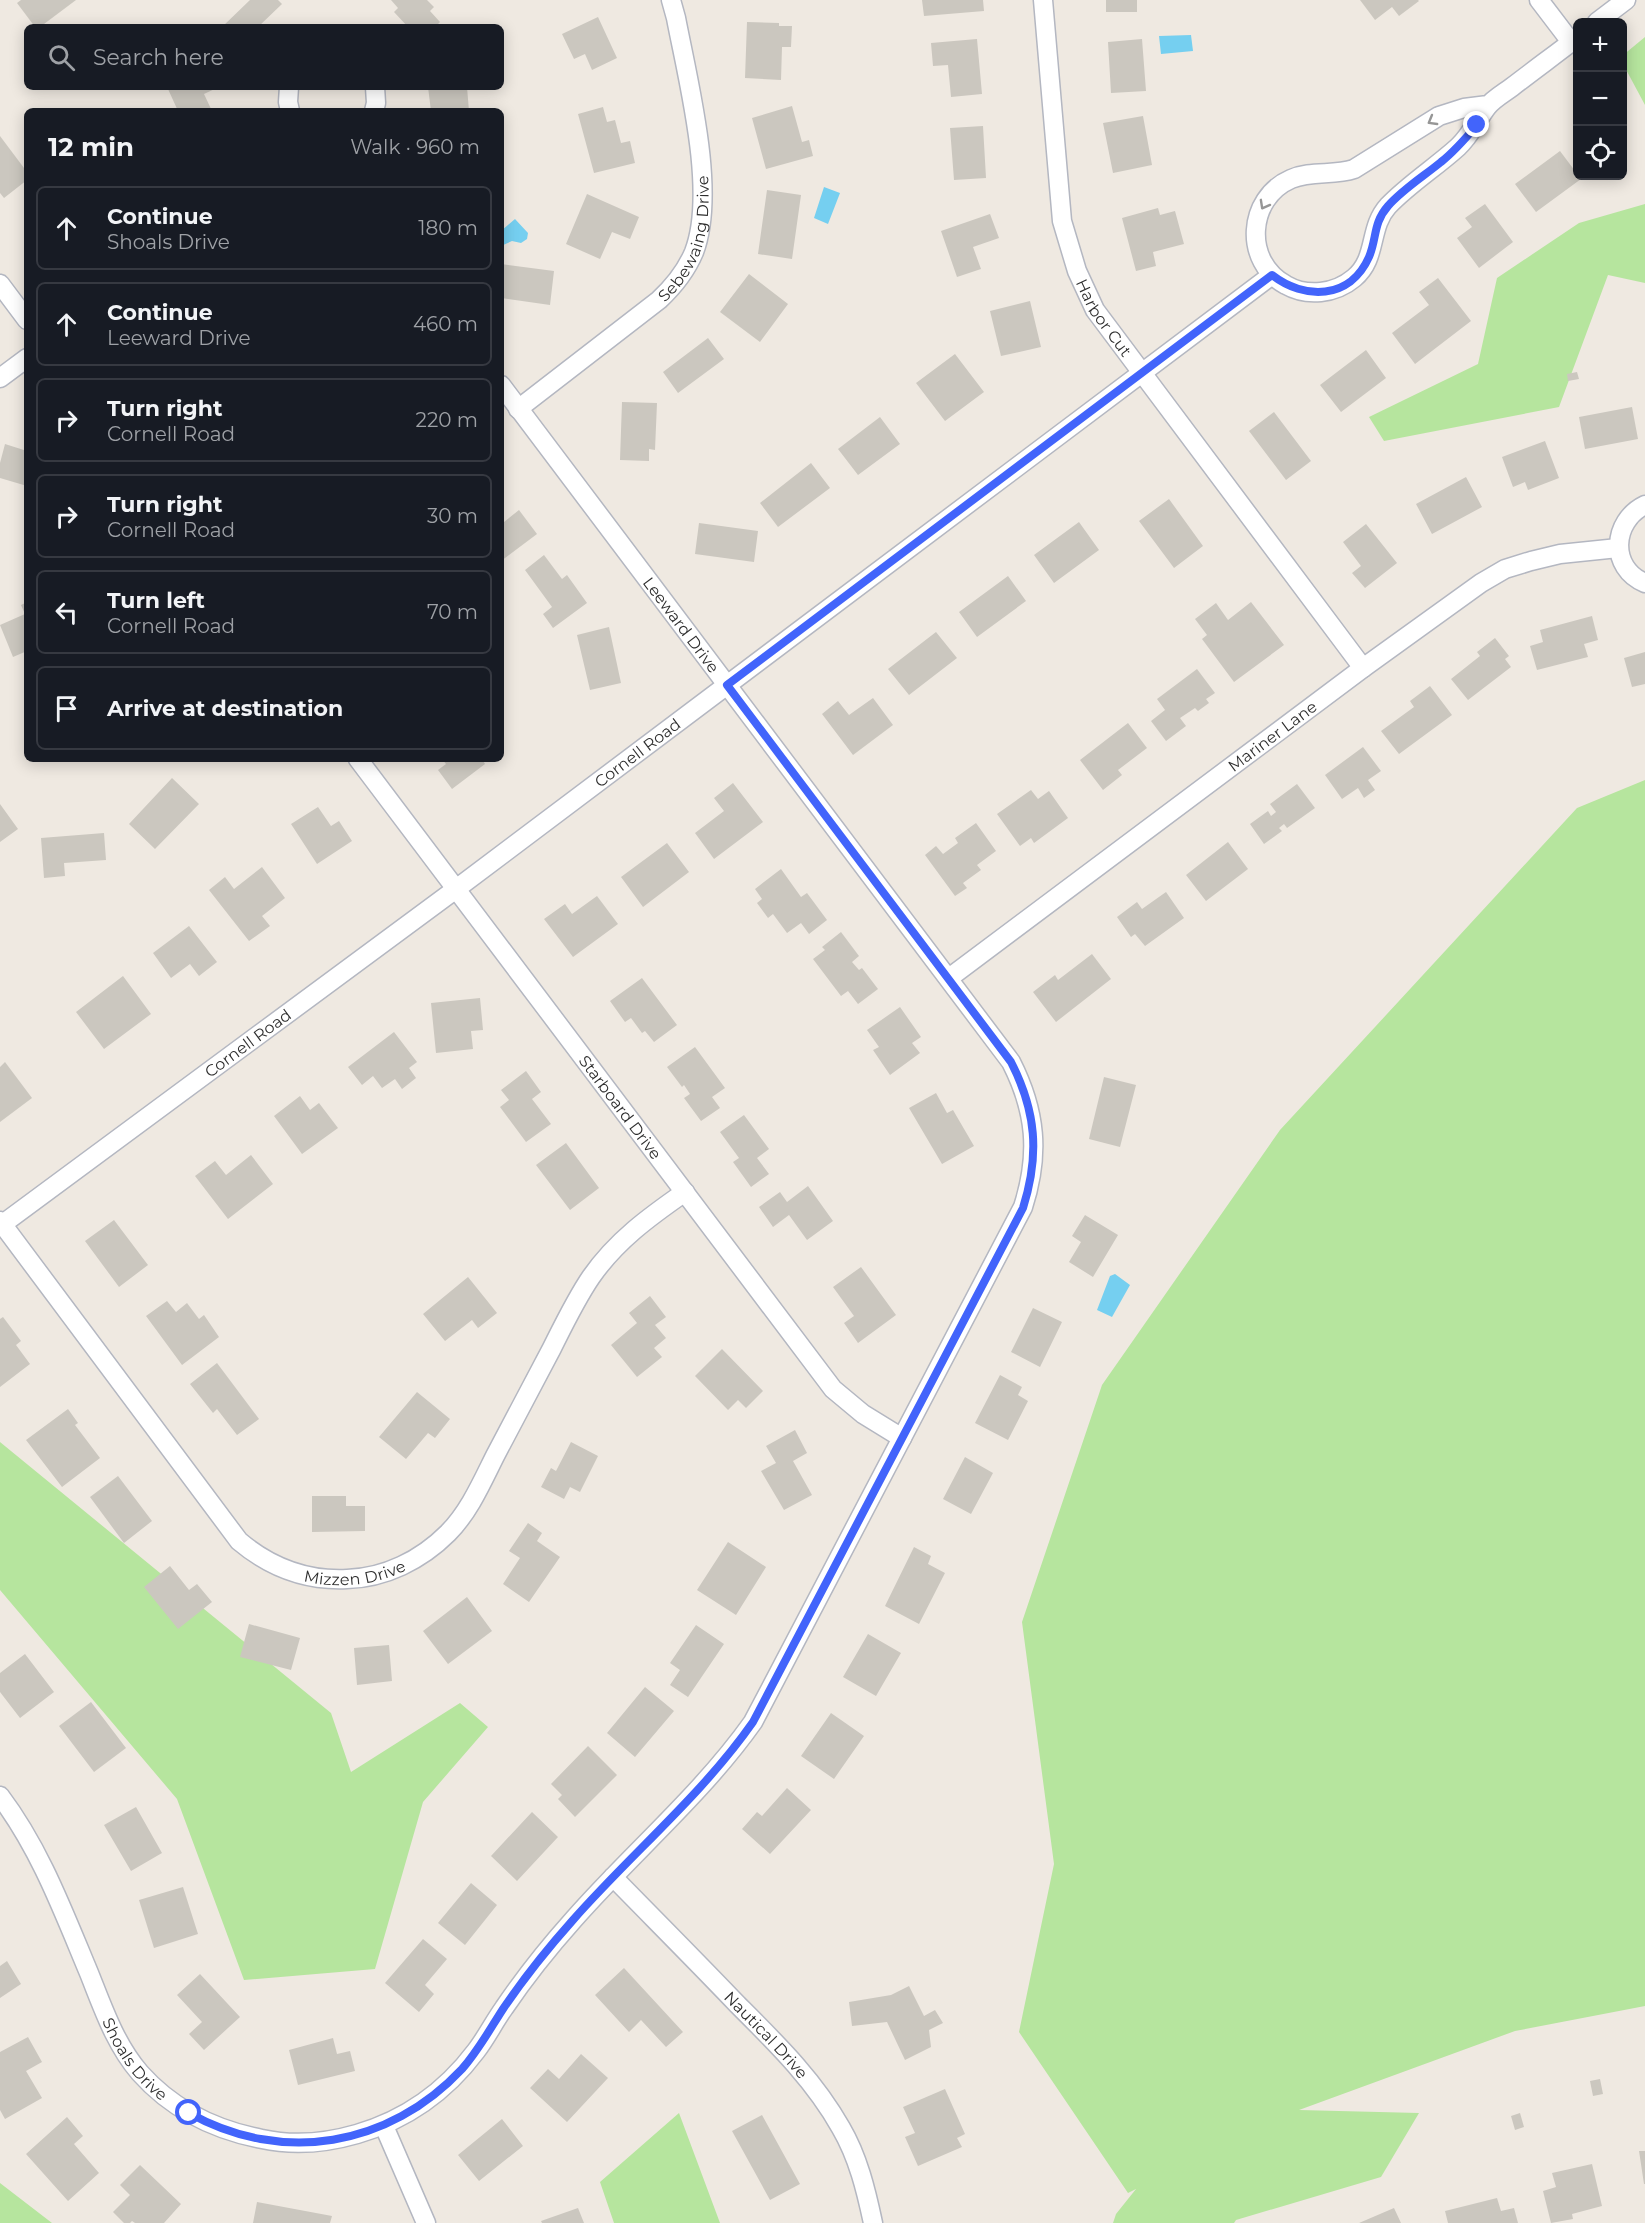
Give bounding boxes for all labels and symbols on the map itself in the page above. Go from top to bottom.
route end [1463,111,1489,137]
one-way arrow [1428,114,1438,125]
street label: Sebewaing Drive [654,175,712,305]
one-way arrow [1260,199,1271,209]
street label: Harbor Cut [1072,276,1136,360]
street label: Leeward Drive [639,573,723,677]
street label: Mariner Lane [1224,697,1320,775]
street label: Cornell Road [591,714,684,791]
street label: Cornell Road [201,1005,295,1081]
street label: Starboard Drive [575,1051,666,1163]
street label: Mizzen Drive [303,1556,408,1589]
street label: Nautical Drive [721,1987,812,2082]
street label: Shoals Drive [99,2015,171,2104]
route start [175,2099,201,2125]

